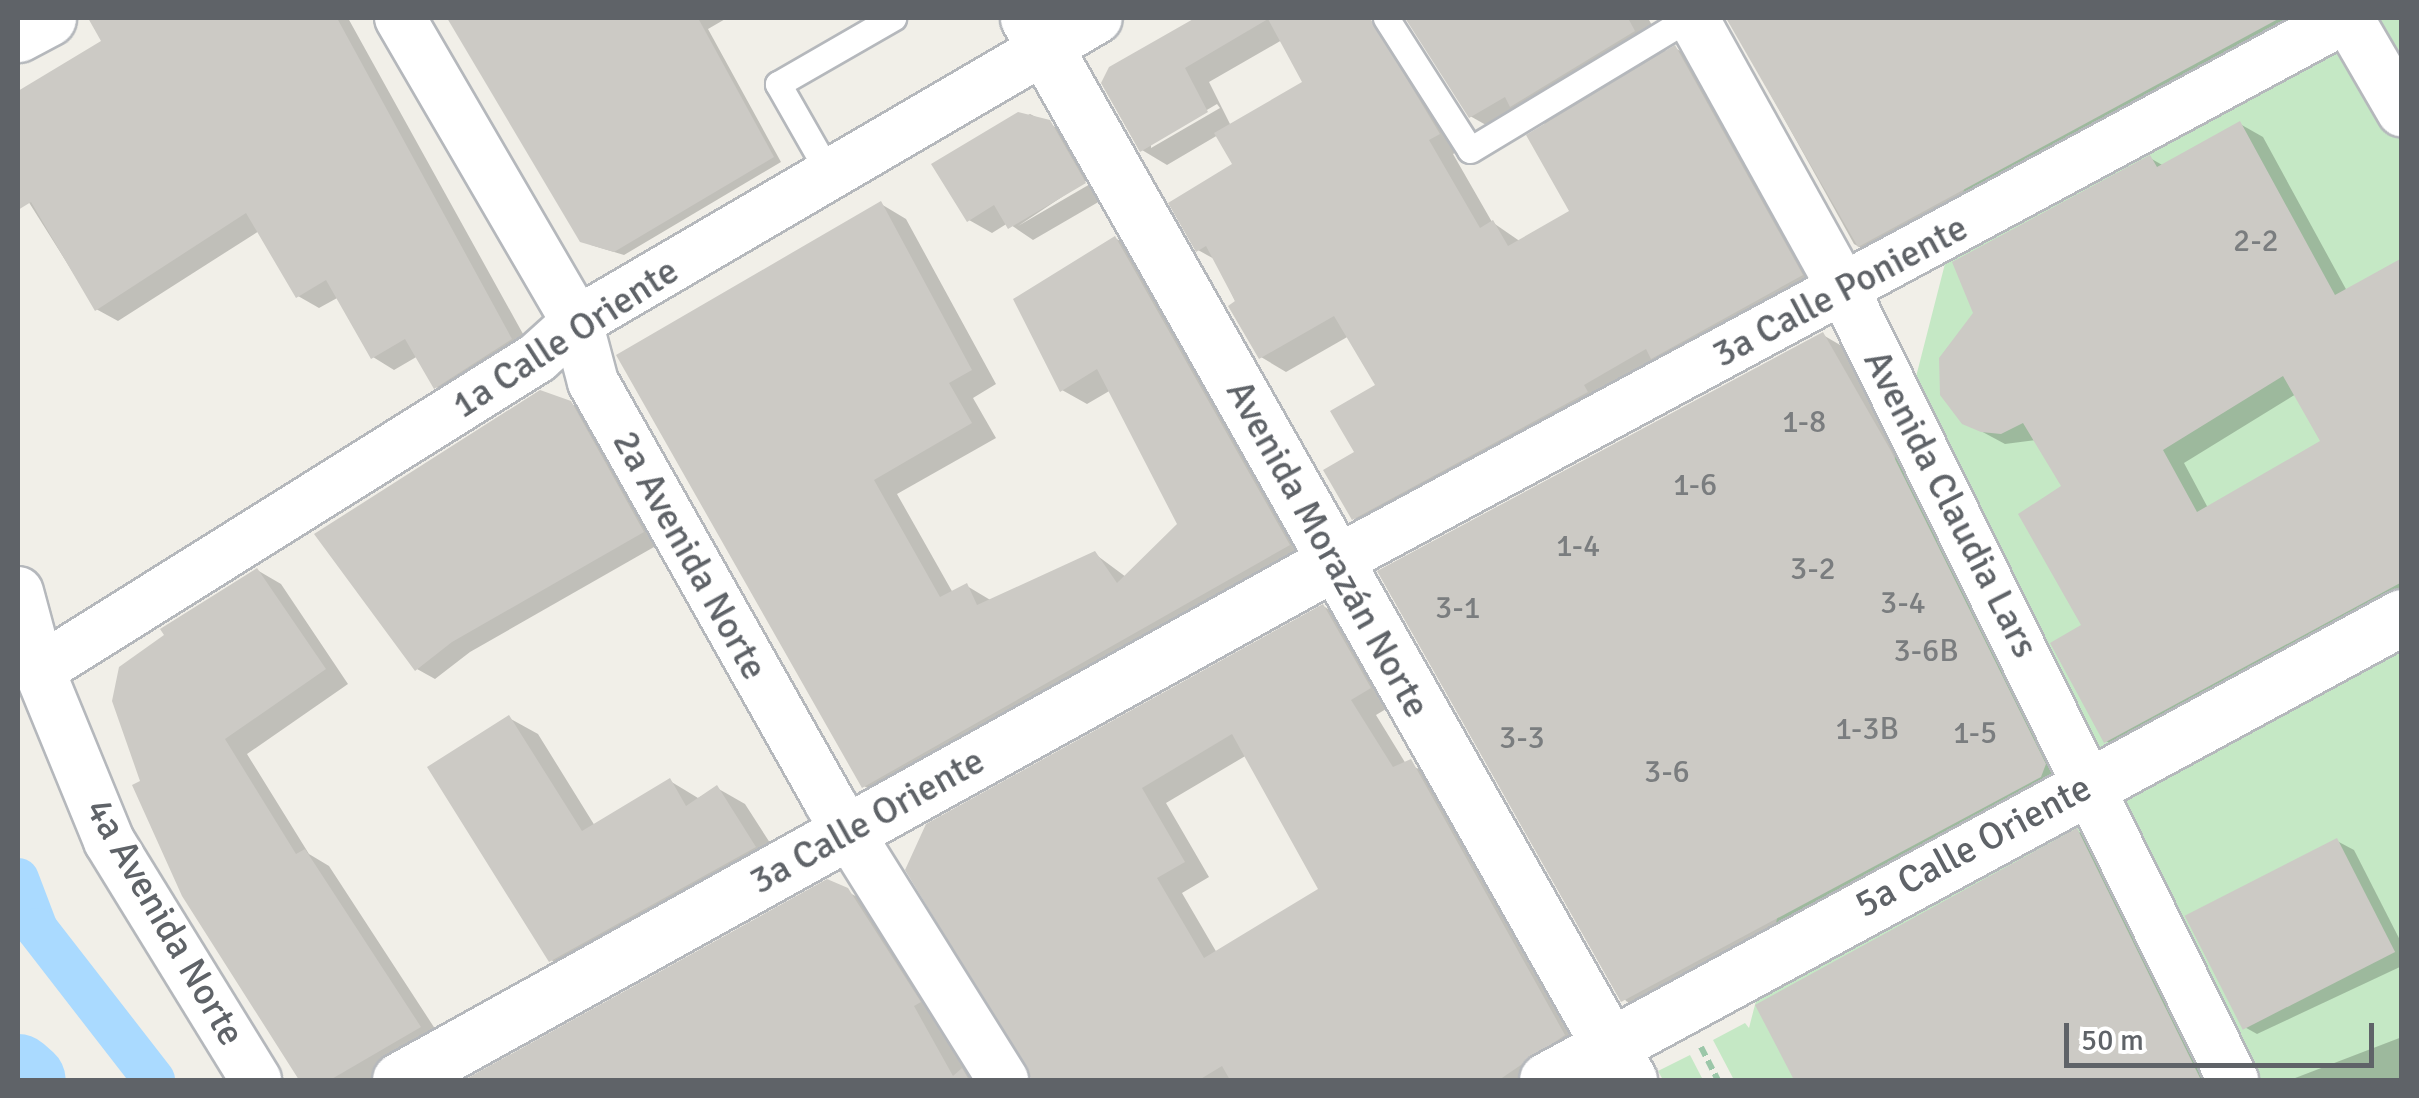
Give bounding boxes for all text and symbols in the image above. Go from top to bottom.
street label: 3a Calle Poniente [1705,205,1975,377]
house number: 2-2 [2233,222,2279,260]
street label: 1a Calle Oriente [443,248,687,428]
street label: Avenida Claudia Lars [1854,343,2048,665]
street label: Avenida Morazán Norte [1216,373,1440,725]
house number: 1-8 [1782,403,1826,441]
street label: 2a Avenida Norte [603,423,777,687]
house number: 1-6 [1673,466,1717,504]
house number: 1-4 [1556,527,1600,565]
house number: 3-2 [1790,550,1836,588]
house number: 3-4 [1880,584,1926,622]
house number: 3-1 [1435,589,1481,627]
house number: 3-6B [1893,632,1959,670]
house number: 1-3B [1835,710,1899,748]
house number: 1-5 [1953,714,1997,752]
house number: 3-3 [1499,719,1545,757]
street label: 3a Calle Oriente [742,738,992,904]
house number: 3-6 [1644,753,1690,791]
street label: 5a Calle Oriente [1847,765,2099,927]
street label: 4a Avenida Norte [76,790,254,1054]
scale bar [2069,1003,2379,1065]
text: 50 m [2081,1022,2144,1059]

